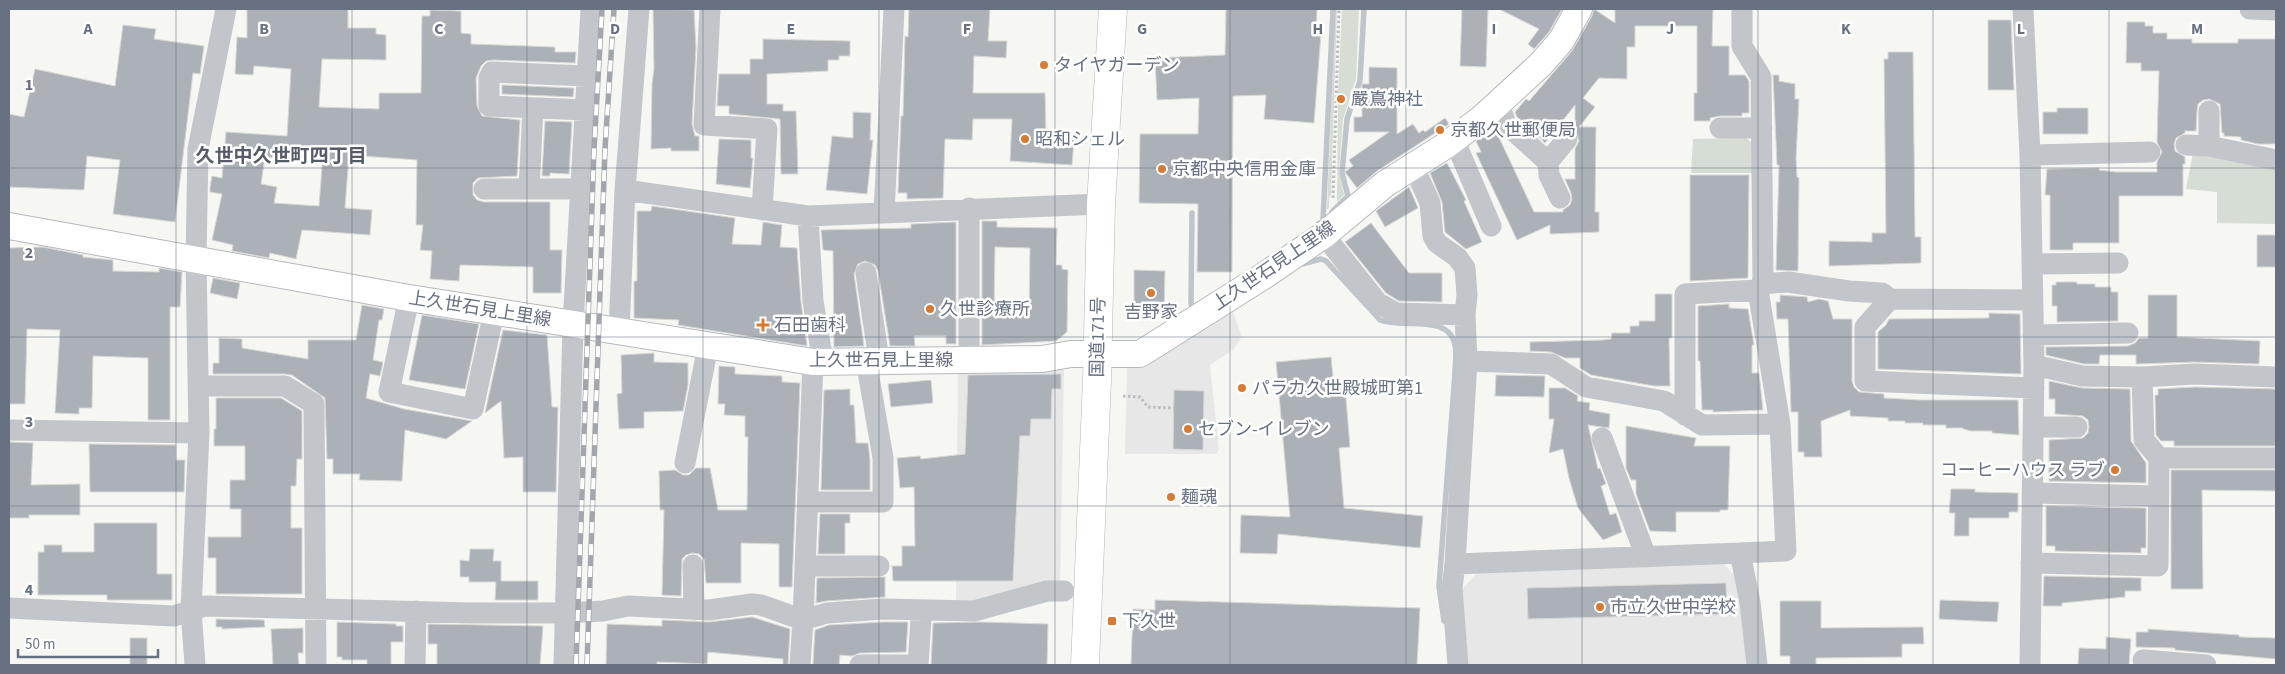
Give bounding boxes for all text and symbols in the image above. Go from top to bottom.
text: A [82,18,93,40]
text: B [259,18,269,40]
text: C [434,18,444,40]
text: D [610,18,620,40]
text: E [787,18,795,40]
text: F [963,18,971,40]
text: G [1137,18,1147,40]
text: H [1313,18,1323,40]
text: I [1492,18,1496,40]
text: J [1666,18,1674,40]
text: K [1841,18,1851,40]
text: L [2017,18,2025,40]
text: M [2191,18,2203,40]
place label: タイヤガーデン [1054,53,1179,78]
marker: タイヤガーデン [1038,59,1050,71]
text: 1 [25,74,33,96]
place label: 嚴嶌神社 [1351,87,1423,112]
marker: 嚴嶌神社 [1335,93,1347,105]
place label: 京都久世郵便局 [1450,118,1576,143]
marker: 京都久世郵便局 [1434,124,1446,136]
place label: 昭和シェル [1035,127,1125,152]
marker: 昭和シェル [1019,133,1031,145]
district label: 久世中久世町四丁目 [195,143,367,170]
place label: 京都中央信用金庫 [1172,157,1316,182]
marker: 京都中央信用金庫 [1156,163,1168,175]
street label: 上久世石見上里線 [1207,215,1341,317]
text: 2 [25,242,33,264]
street label: 上久世石見上里線 [407,285,553,333]
marker: 吉野家 [1145,287,1157,299]
street label: 国道171号 [1085,296,1111,378]
place label: 久世診療所 [940,297,1030,322]
place label: 吉野家 [1124,300,1178,325]
marker: 久世診療所 [924,303,936,315]
place label: 石田歯科 [774,313,846,338]
marker: 石田歯科 [756,318,770,332]
street label: 上久世石見上里線 [809,348,953,373]
place label: パラカ久世殿城町第1 [1252,376,1423,401]
marker: パラカ久世殿城町第1 [1236,382,1248,394]
text: 3 [25,411,33,433]
place label: セブン-イレブン [1198,417,1330,442]
marker: セブン-イレブン [1182,423,1194,435]
place label: コーヒーハウス ラブ [1940,458,2105,483]
marker: コーヒーハウス ラブ [2109,464,2121,476]
place label: 麺魂 [1181,485,1217,510]
marker: 麺魂 [1165,491,1177,503]
text: 4 [25,579,34,601]
place label: 市立久世中学校 [1610,595,1736,620]
marker: 市立久世中学校 [1594,601,1606,613]
place label: 下久世 [1122,609,1176,634]
marker: 下久世 [1106,615,1118,627]
scale bar [18,626,158,658]
text: 50 m [25,634,55,655]

